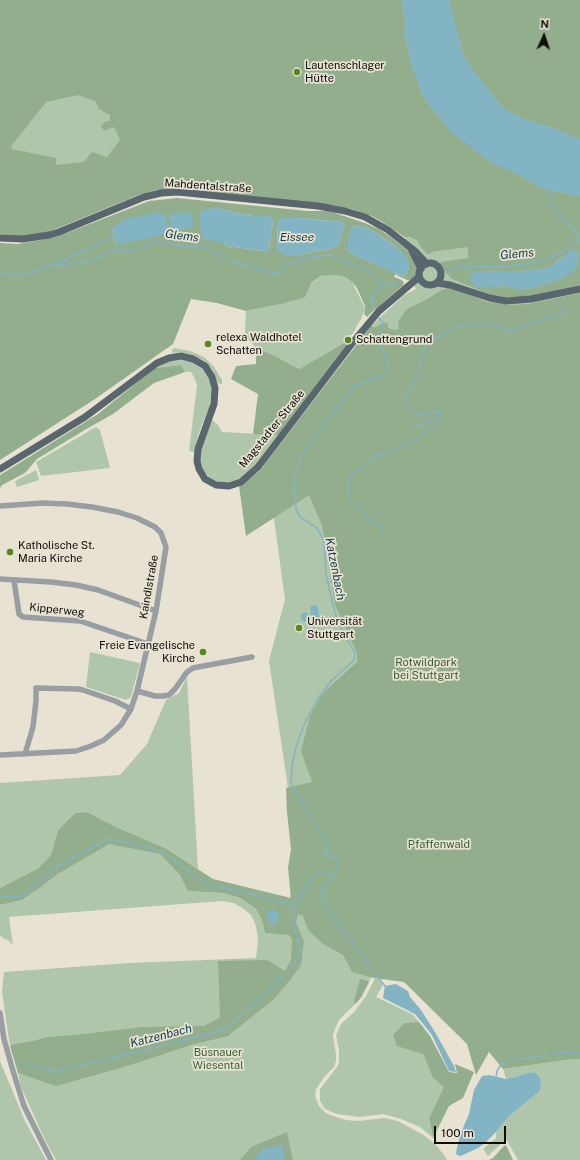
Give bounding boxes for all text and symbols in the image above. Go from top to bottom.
north arrow [524,16,564,56]
text: N [540,18,549,30]
place label: Lautenschlager Hütte [305,59,385,85]
marker: Lautenschlager Hütte [292,67,302,77]
street label: Mahdentalstraße [164,176,252,196]
water label: Glems [164,227,200,245]
water label: Eissee [280,230,314,244]
water label: Glems [499,245,535,263]
place label: relexa Waldhotel Schatten [216,331,302,357]
place label: Schattengrund [356,333,432,347]
marker: Schattengrund [343,335,353,345]
marker: relexa Waldhotel Schatten [203,339,213,349]
street label: Magstadter Straße [237,387,307,471]
water label: Katzenbach [322,537,348,601]
place label: Katholische St. Maria Kirche [18,539,95,565]
marker: Katholische St. Maria Kirche [5,547,15,557]
street label: Kaindlstraße [137,554,161,620]
street label: Kipperweg [29,601,85,619]
place label: Universität Stuttgart [307,615,362,641]
marker: Universität Stuttgart [294,623,304,633]
place label: Freie Evangelische Kirche [99,639,195,665]
marker: Freie Evangelische Kirche [198,647,208,657]
park label: Rotwildpark bei Stuttgart [393,656,459,682]
park label: Pfaffenwald [408,838,470,852]
water label: Katzenbach [128,1021,194,1051]
park label: Büsnauer Wiesental [193,1046,243,1072]
scale bar [436,1118,508,1144]
text: 100 m [441,1126,474,1140]

